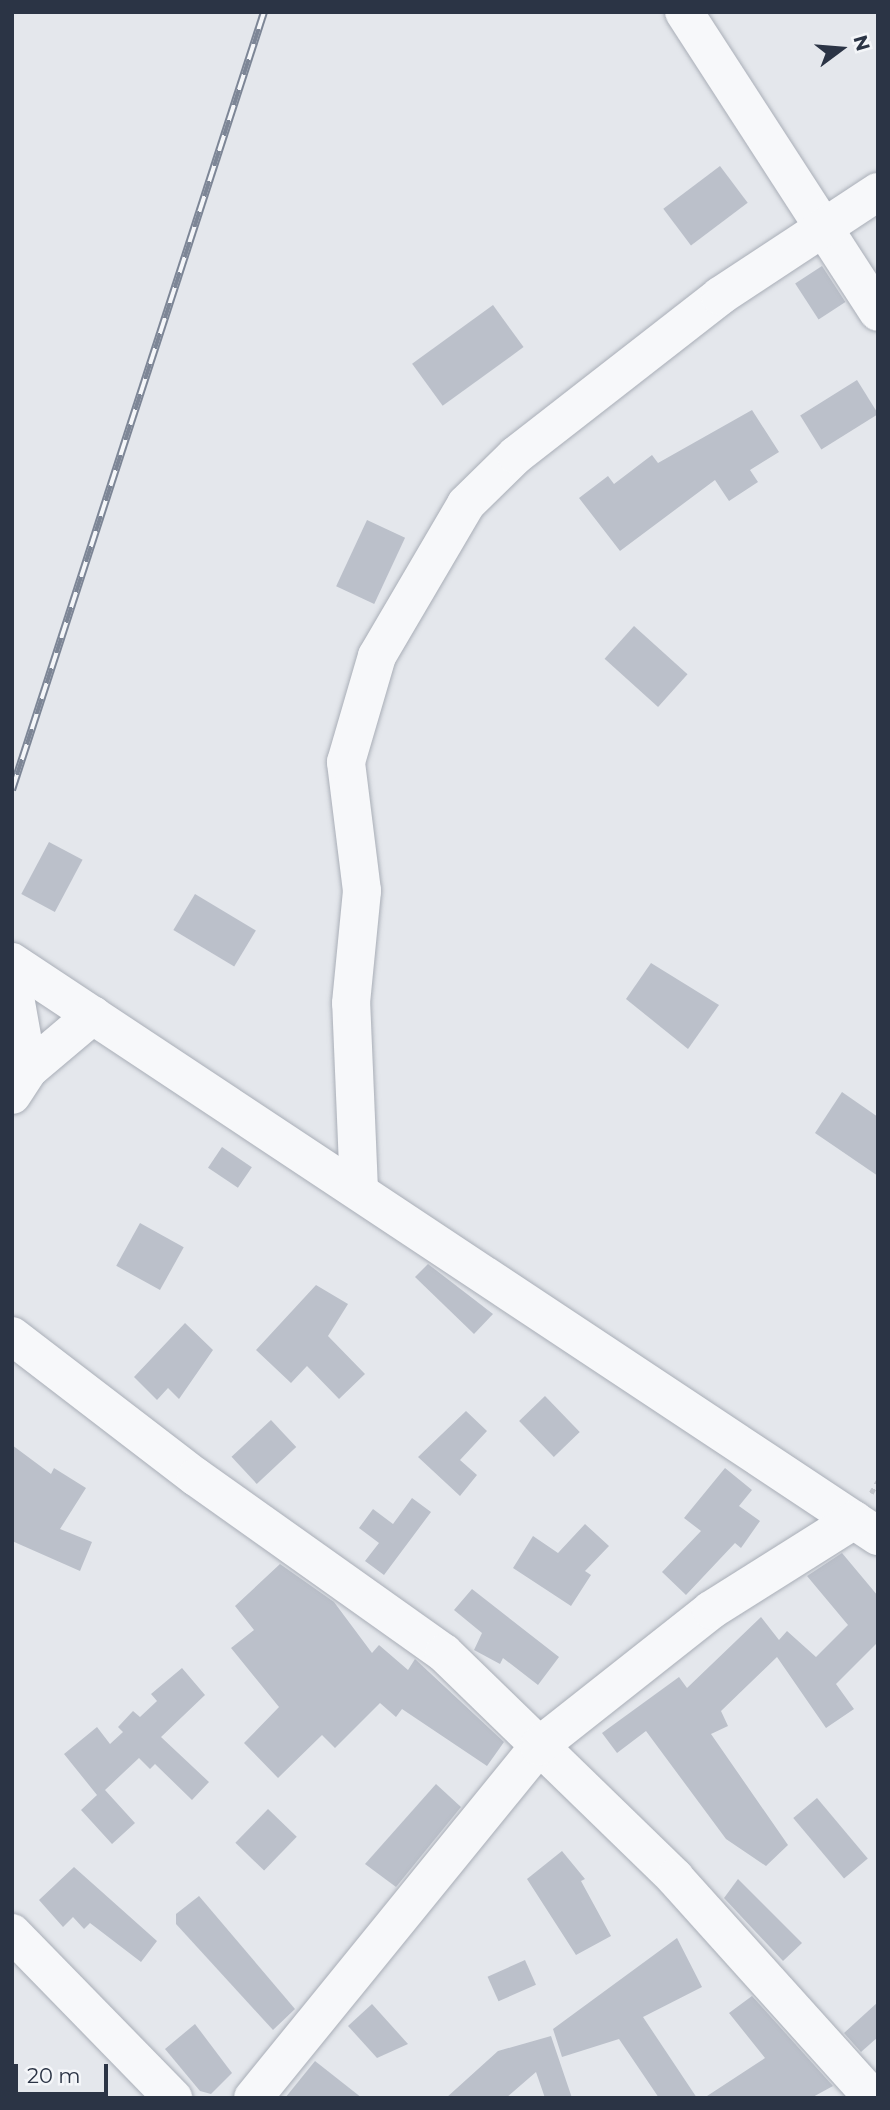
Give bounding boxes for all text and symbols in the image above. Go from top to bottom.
north arrow [806,14,876,84]
text: N [848,33,875,54]
scale bar [18,2050,112,2094]
text: 20 m [27,2063,81,2088]

